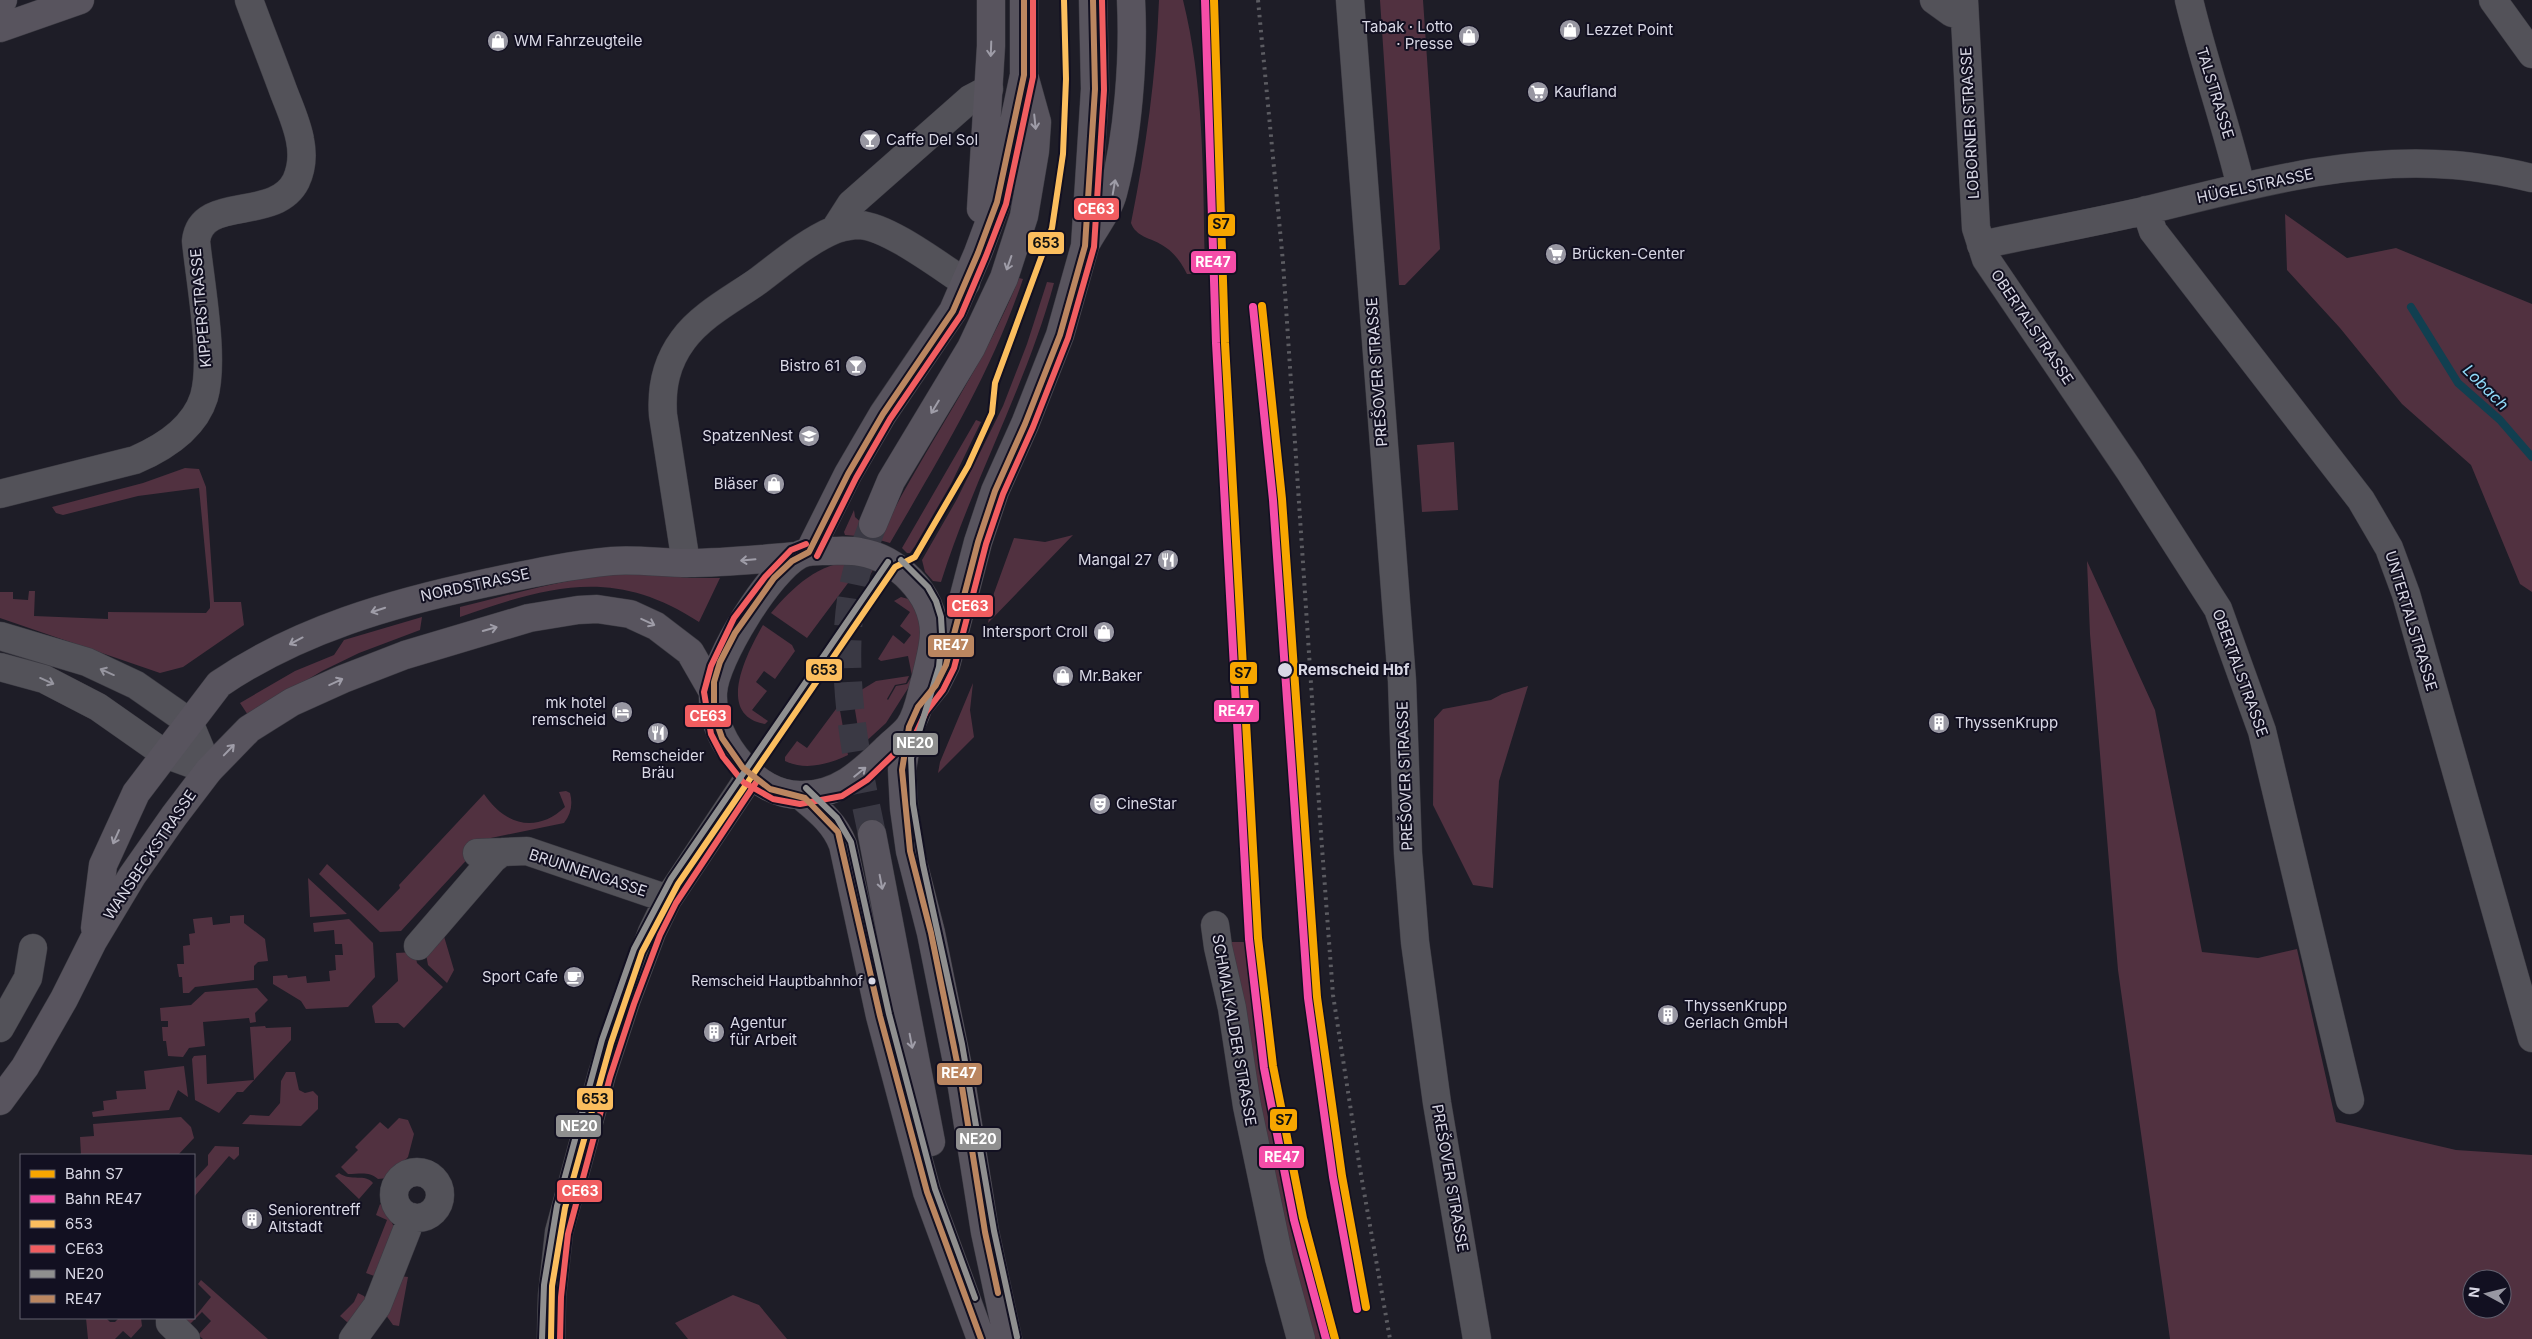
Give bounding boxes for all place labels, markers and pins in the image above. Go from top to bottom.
place label: Tabak · Lotto · Presse [1361,17,1453,53]
shop icon: Lezzet Point [1558,18,1582,42]
place label: Lezzet Point [1586,20,1673,39]
shop icon: Tabak · Lotto · Presse [1457,24,1481,48]
shop icon: WM Fahrzeugteile [486,29,510,53]
place label: WM Fahrzeugteile [514,31,642,50]
supermarket icon: Kaufland [1526,80,1550,104]
place label: Kaufland [1554,82,1617,101]
bar icon: Caffe Del Sol [858,128,882,152]
place label: Caffe Del Sol [886,130,978,149]
supermarket icon: Brücken-Center [1544,242,1568,266]
place label: Brücken-Center [1572,244,1685,263]
bar icon: Bistro 61 [844,354,868,378]
place label: Bistro 61 [780,356,840,375]
school or university icon: SpatzenNest [797,424,821,448]
place label: SpatzenNest [702,426,793,445]
shop icon: Bläser [762,472,786,496]
place label: Bläser [714,474,758,493]
restaurant icon: Mangal 27 [1156,548,1180,572]
place label: Mangal 27 [1078,550,1152,569]
shop icon: Intersport Croll [1092,620,1116,644]
place label: Intersport Croll [982,622,1088,641]
place label: Remscheid Hbf [1298,660,1410,679]
marker: Remscheid Hbf [1276,661,1294,679]
shop icon: Mr.Baker [1051,664,1075,688]
place label: Mr.Baker [1079,666,1142,685]
place label: mk hotel remscheid [532,693,606,729]
hotel icon: mk hotel remscheid [610,700,634,724]
building icon: ThyssenKrupp [1927,711,1951,735]
place label: ThyssenKrupp [1955,713,2058,732]
restaurant icon: Remscheider Bräu [646,721,670,745]
place label: Remscheider Bräu [612,746,705,782]
theatre icon: CineStar [1088,792,1112,816]
place label: CineStar [1116,794,1177,813]
cafe icon: Sport Cafe [562,965,586,989]
place label: Sport Cafe [482,967,558,986]
place label: Remscheid Hauptbahnhof [691,972,863,989]
marker: Remscheid Hauptbahnhof [867,976,877,986]
place label: ThyssenKrupp Gerlach GmbH [1684,996,1788,1032]
building icon: ThyssenKrupp Gerlach GmbH [1656,1003,1680,1027]
place label: Agentur für Arbeit [730,1013,797,1049]
building icon: Agentur für Arbeit [702,1020,726,1044]
place label: Seniorentreff Altstadt [268,1200,361,1236]
building icon: Seniorentreff Altstadt [240,1207,264,1231]

